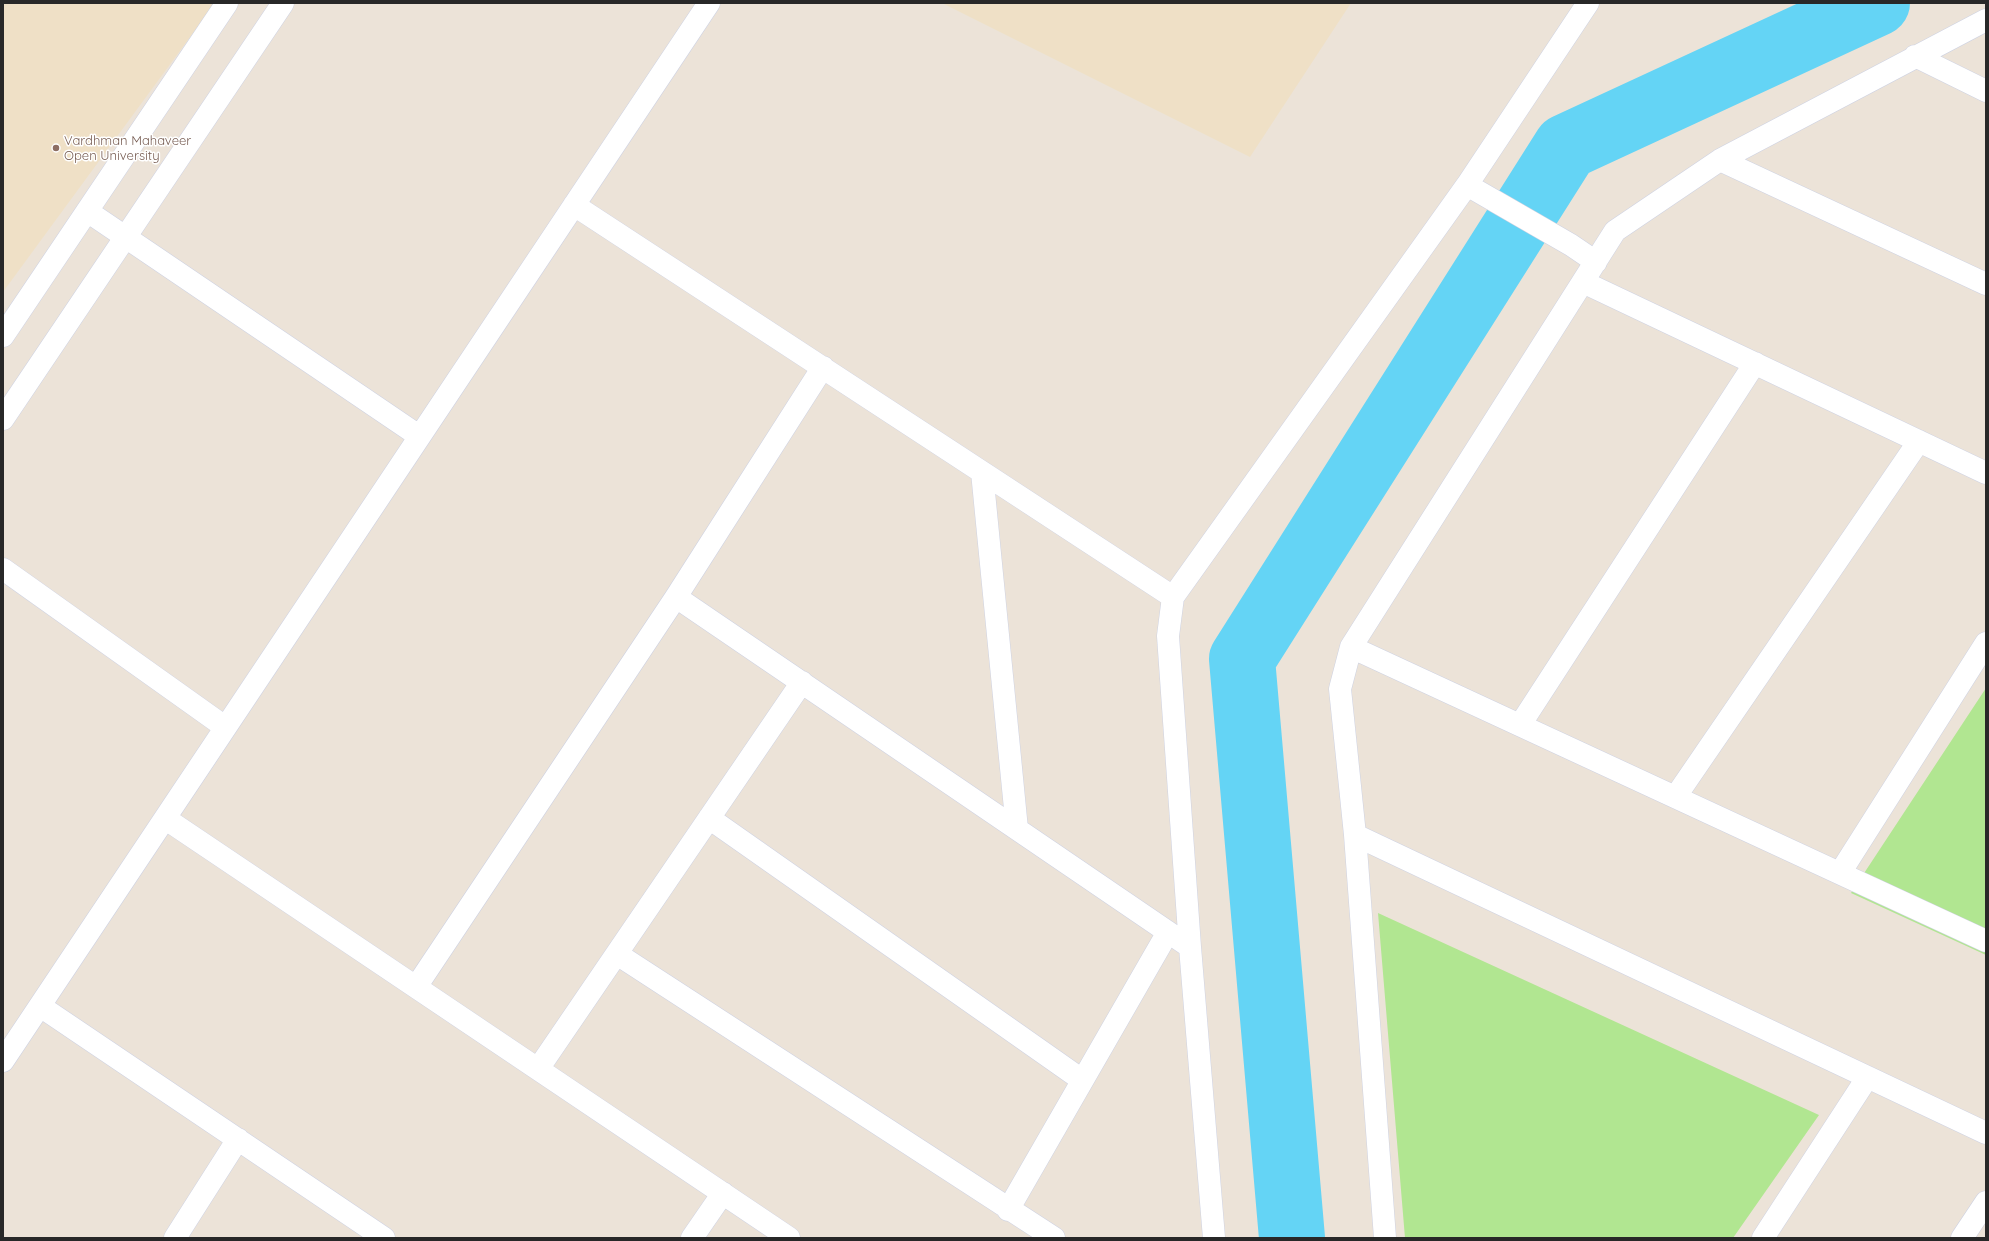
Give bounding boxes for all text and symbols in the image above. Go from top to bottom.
place label: Vardhman Mahaveer Open University [64,133,191,164]
marker: Vardhman Mahaveer Open University [51,143,61,153]

